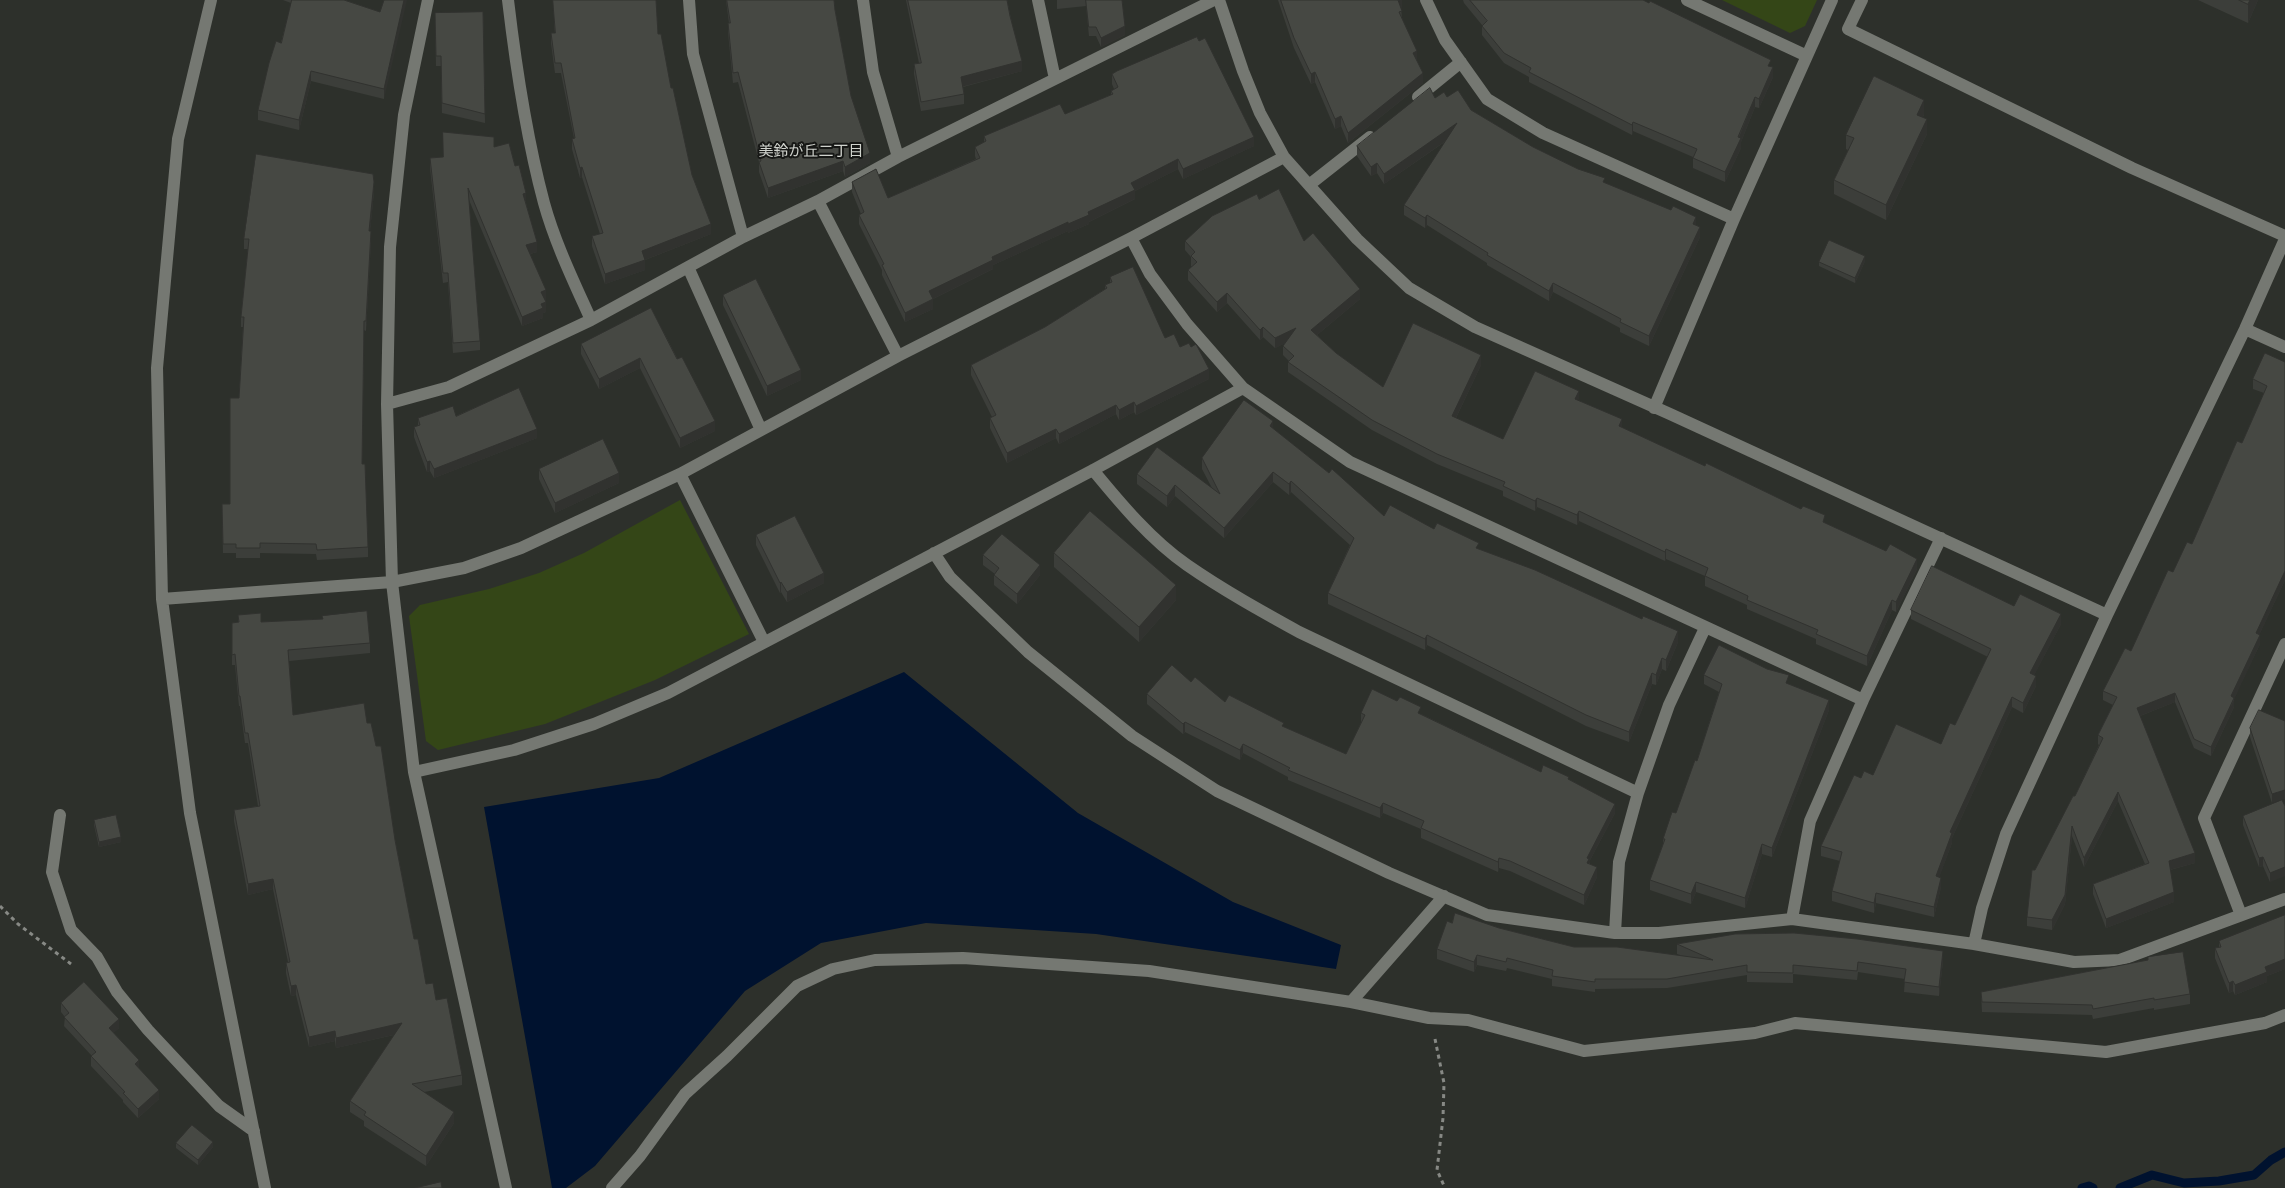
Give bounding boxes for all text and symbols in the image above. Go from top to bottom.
district label: 美鈴が丘二丁目 [759,143,863,161]

